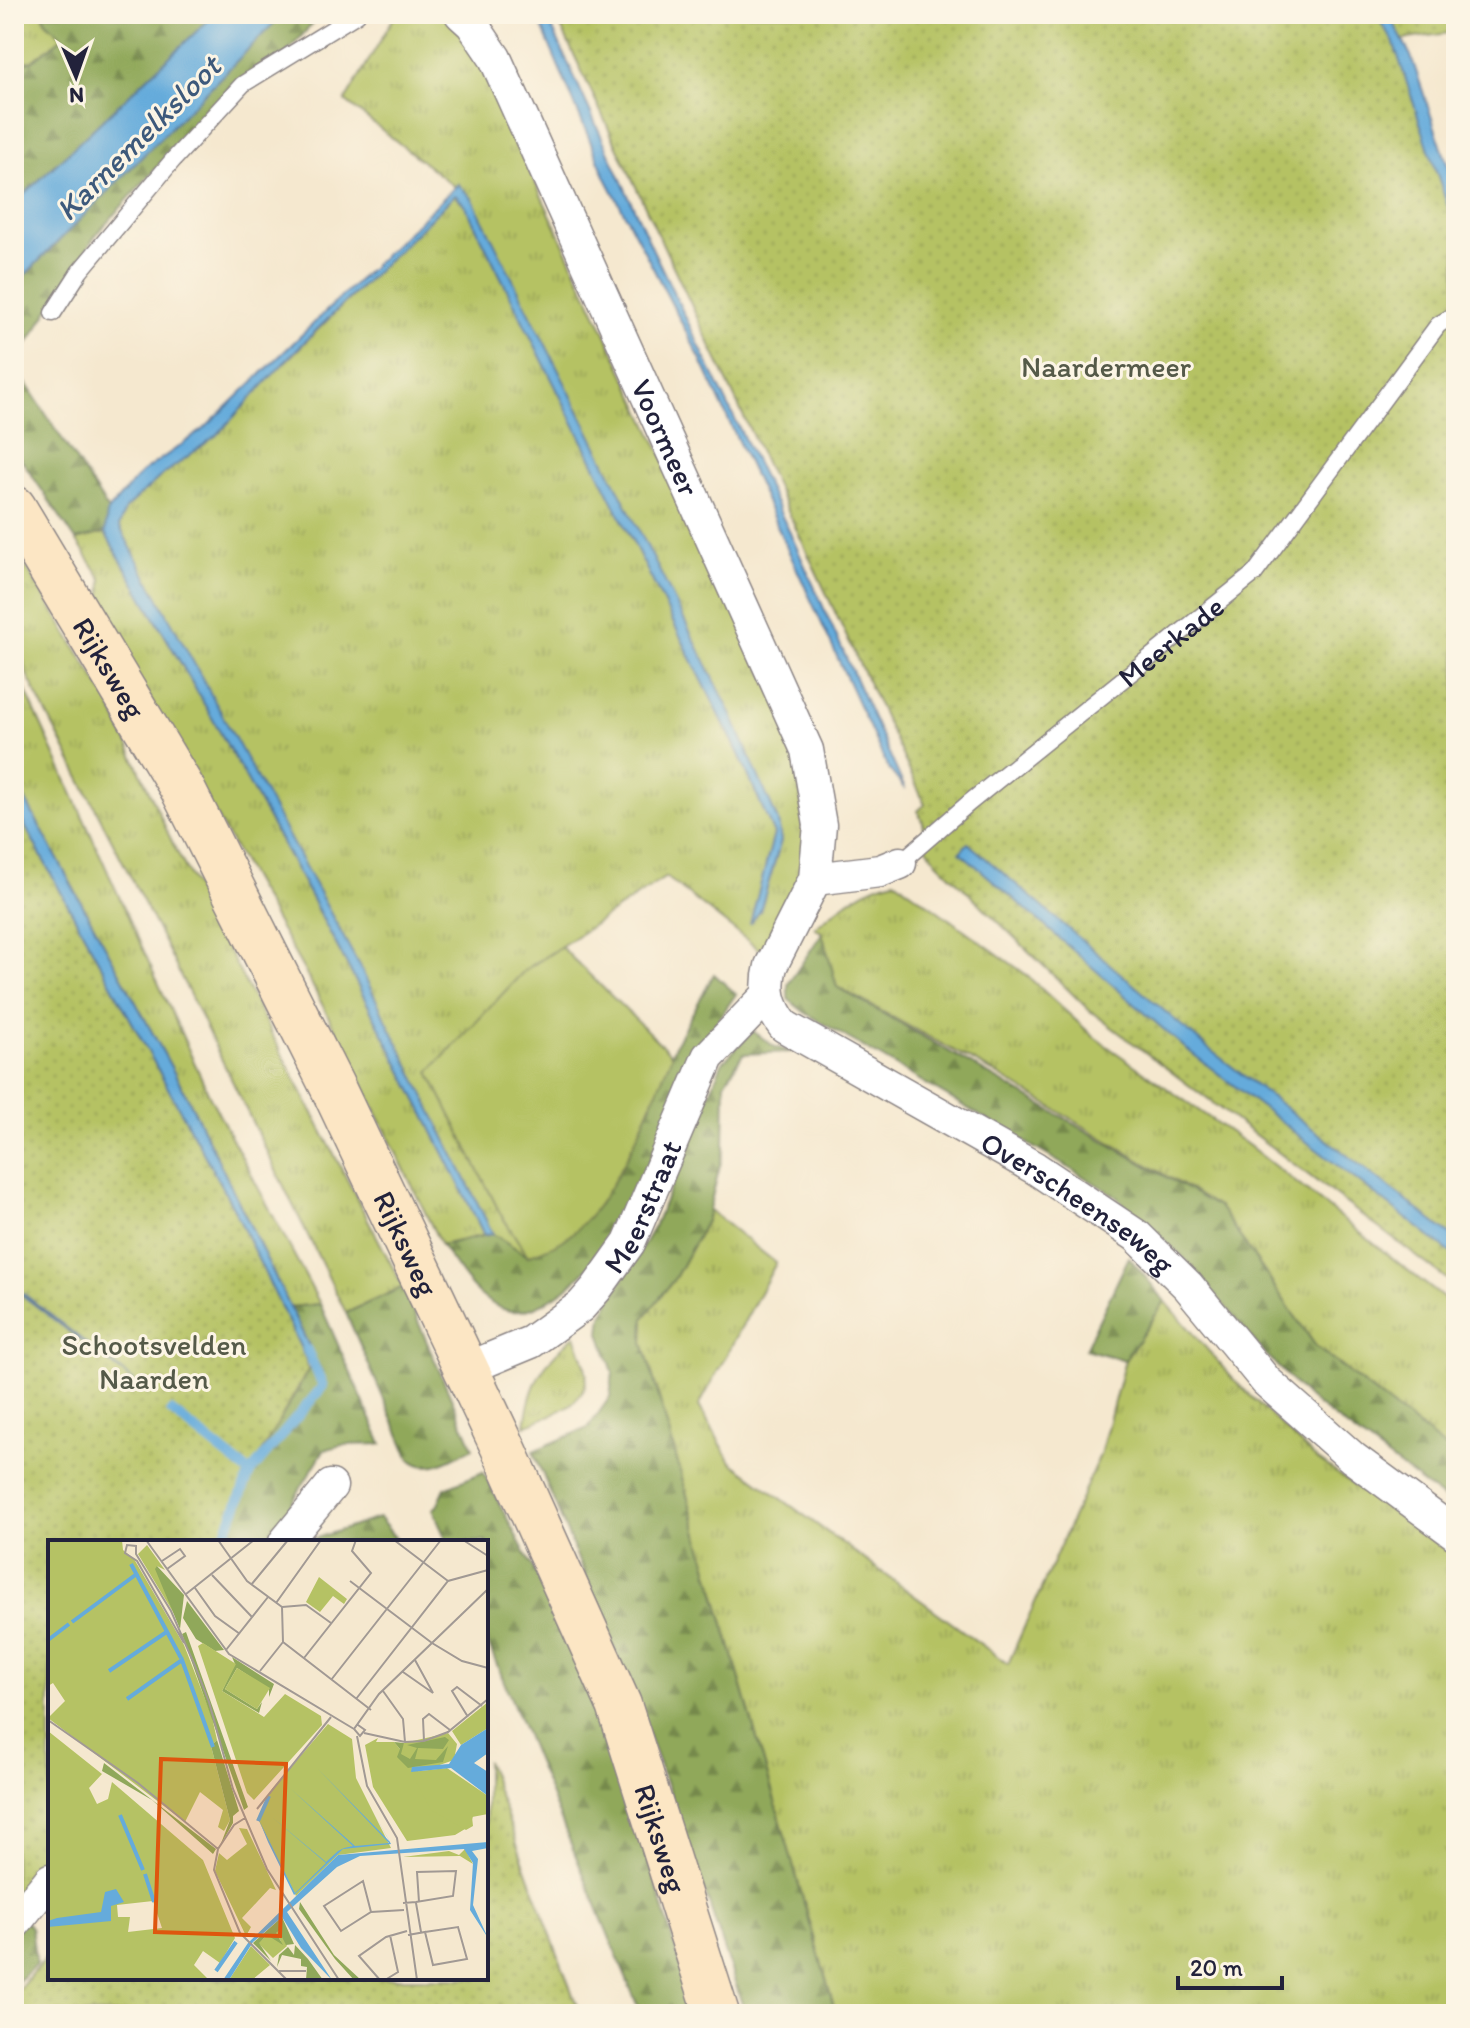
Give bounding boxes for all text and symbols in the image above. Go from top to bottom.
north arrow [36,36,116,116]
water label: Karnemelksloot [48,45,231,228]
text: N [69,82,85,109]
park label: Naardermeer [1021,348,1192,385]
street label: Voormeer [624,373,708,501]
street label: Meerkade [1110,587,1231,695]
street label: Rijksweg [65,610,155,726]
street label: Overscheenseweg [974,1123,1183,1282]
street label: Meerstraat [595,1134,689,1280]
street label: Rijksweg [366,1185,447,1302]
park label: Schootsvelden Naarden [61,1326,247,1397]
inset map [48,1540,488,1980]
street label: Rijksweg [627,1779,696,1898]
scale bar [1178,1940,1282,1990]
text: 20 m [1190,1953,1243,1982]

